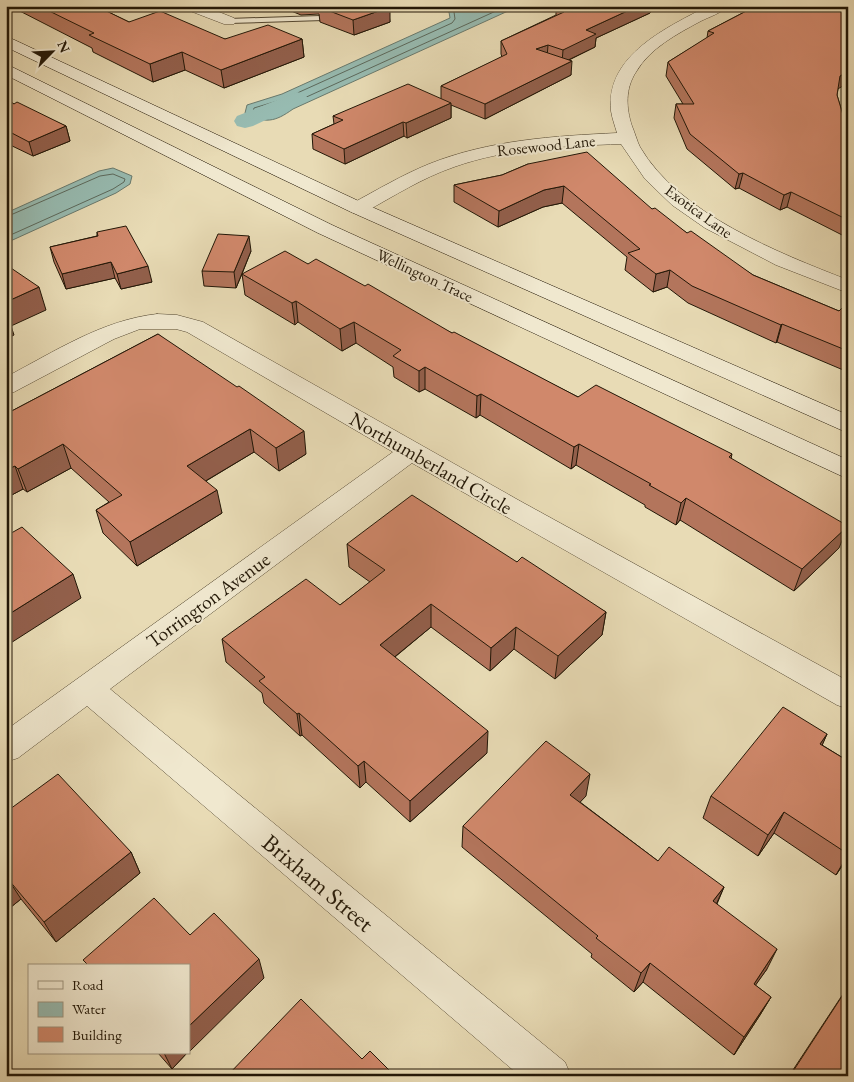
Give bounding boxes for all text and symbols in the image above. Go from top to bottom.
north arrow [28,28,78,78]
text: N [53,38,75,56]
street label: Rosewood Lane [496,130,596,161]
street label: Exotica Lane [661,180,737,243]
street label: Wellington Trace [373,244,476,307]
street label: Northumberland Circle [345,406,517,520]
street label: Torrington Avenue [141,546,275,654]
street label: Brixham Street [256,827,381,939]
legend [28,964,190,1054]
text: Road [72,975,104,994]
text: Water [72,999,106,1018]
text: Building [72,1025,122,1044]

